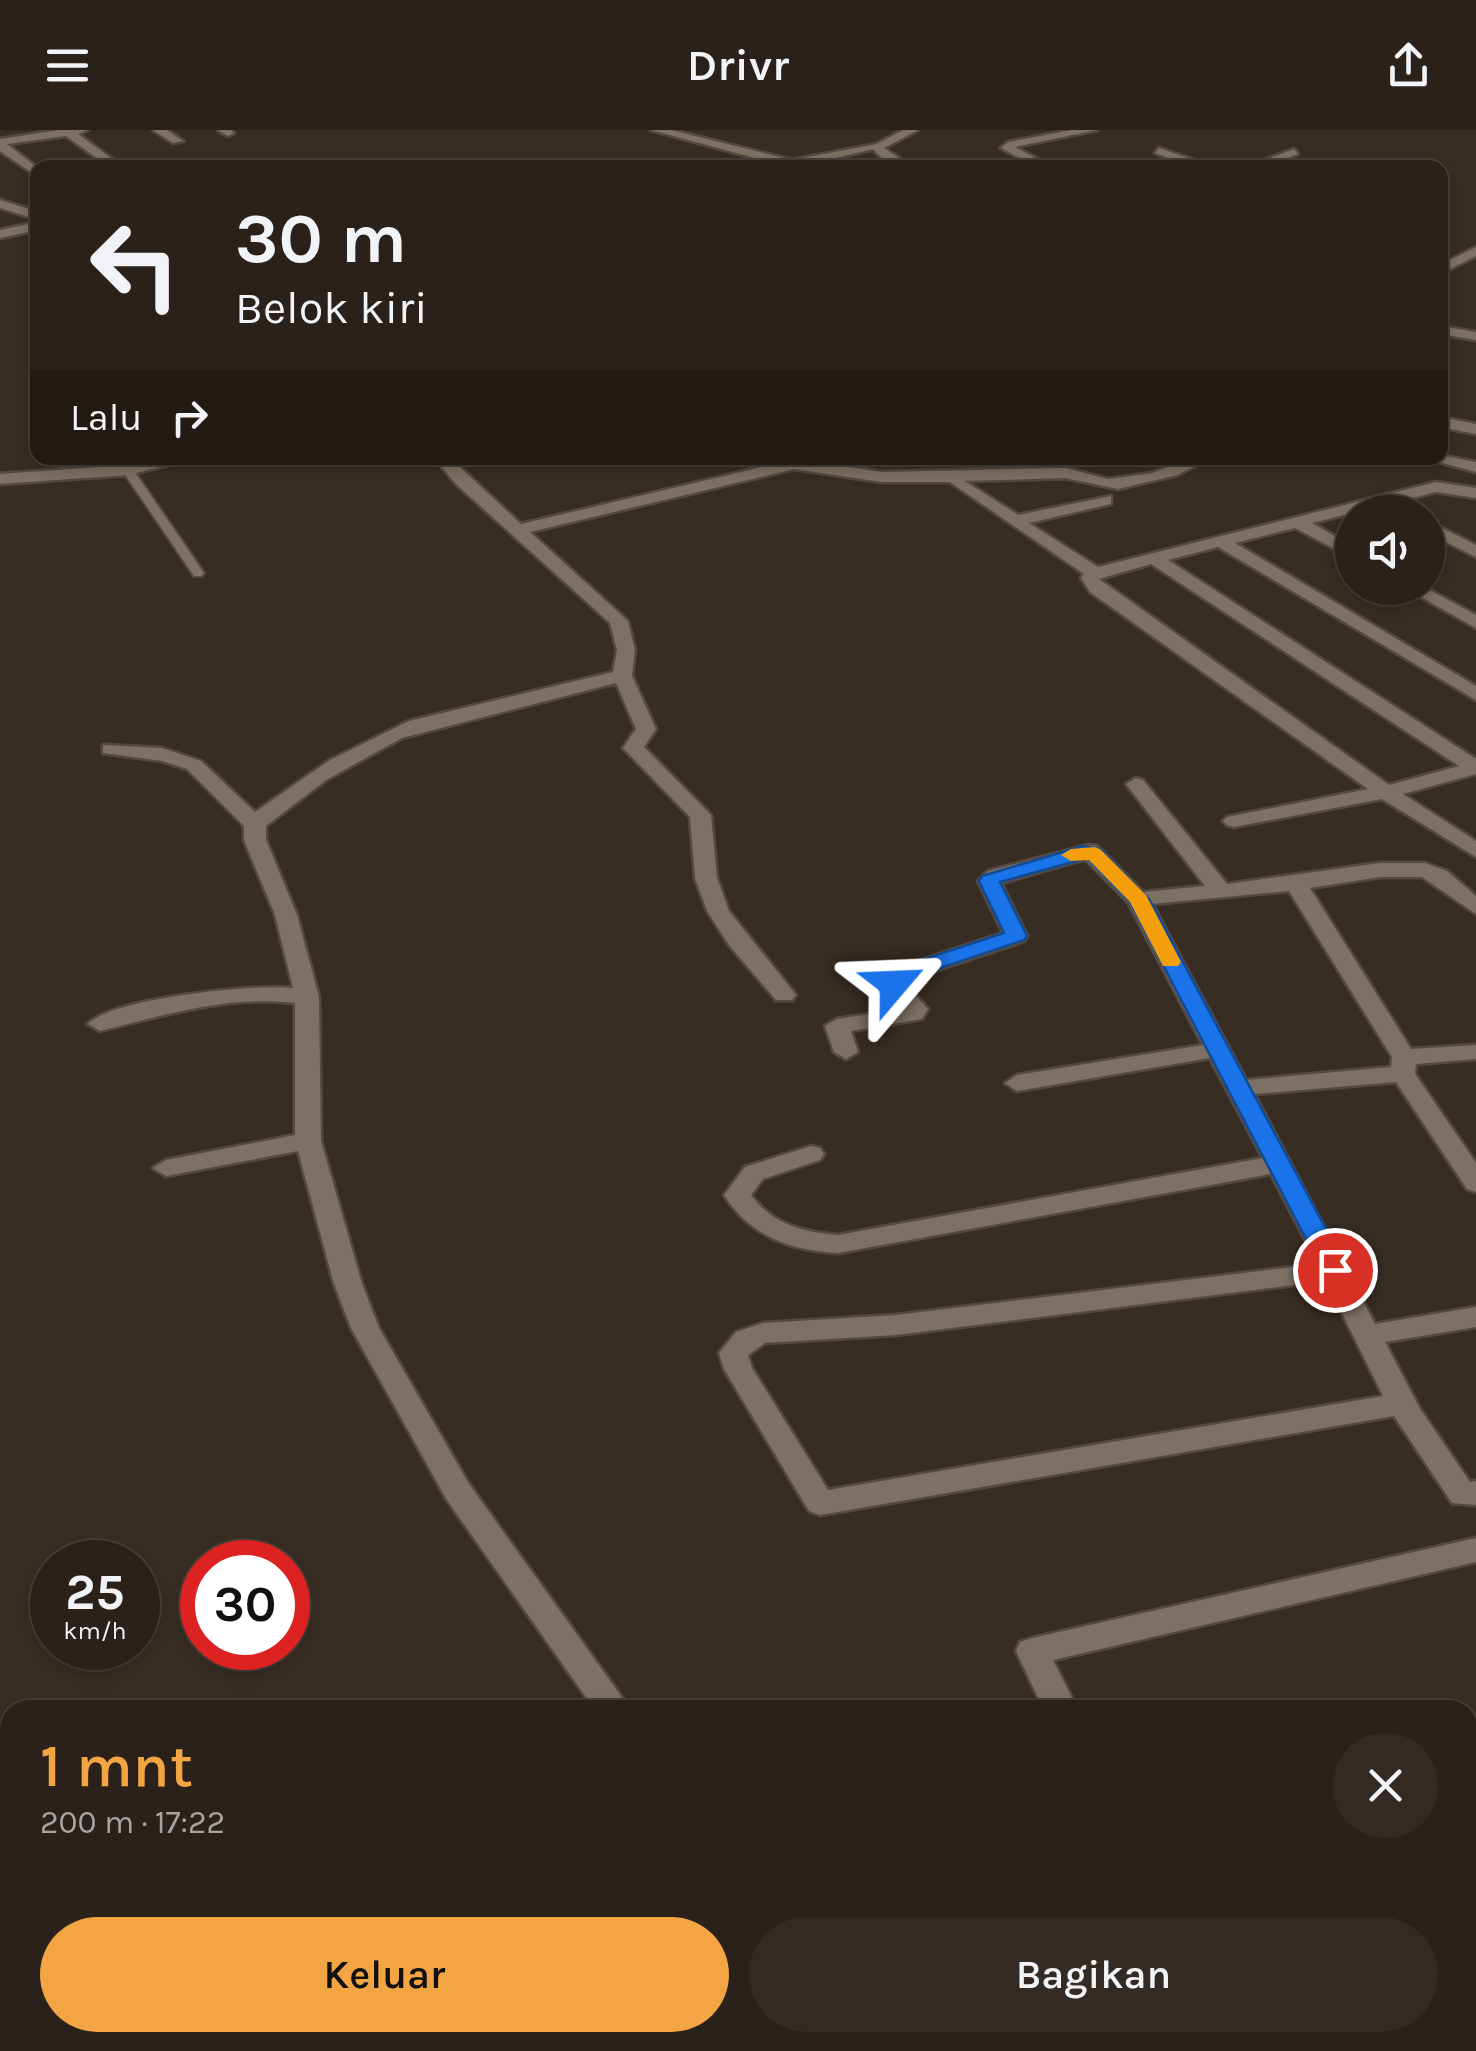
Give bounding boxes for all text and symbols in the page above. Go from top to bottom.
icon: menu [40,38,95,93]
icon: share [1381,38,1436,93]
text: Drivr [687,39,789,91]
text: 30 m [235,198,407,280]
icon: left [70,200,200,330]
text: Belok kiri [235,282,428,334]
icon: right [162,390,217,445]
text: Lalu [70,395,142,440]
map controls [1335,495,1445,605]
button: sound [1335,495,1445,605]
position arrow [842,932,946,1036]
pin [1293,1228,1378,1313]
icon: arrive [1308,1243,1363,1298]
speed limit sign: 30 [180,1540,310,1670]
text: 25 [65,1563,125,1622]
text: km/h [63,1616,127,1645]
text: 1 mnt [40,1731,193,1801]
button: close [1333,1733,1438,1838]
text: 200 m · 17:22 [40,1804,225,1841]
button: Keluar [40,1917,729,2032]
button: Bagikan [749,1917,1438,2032]

